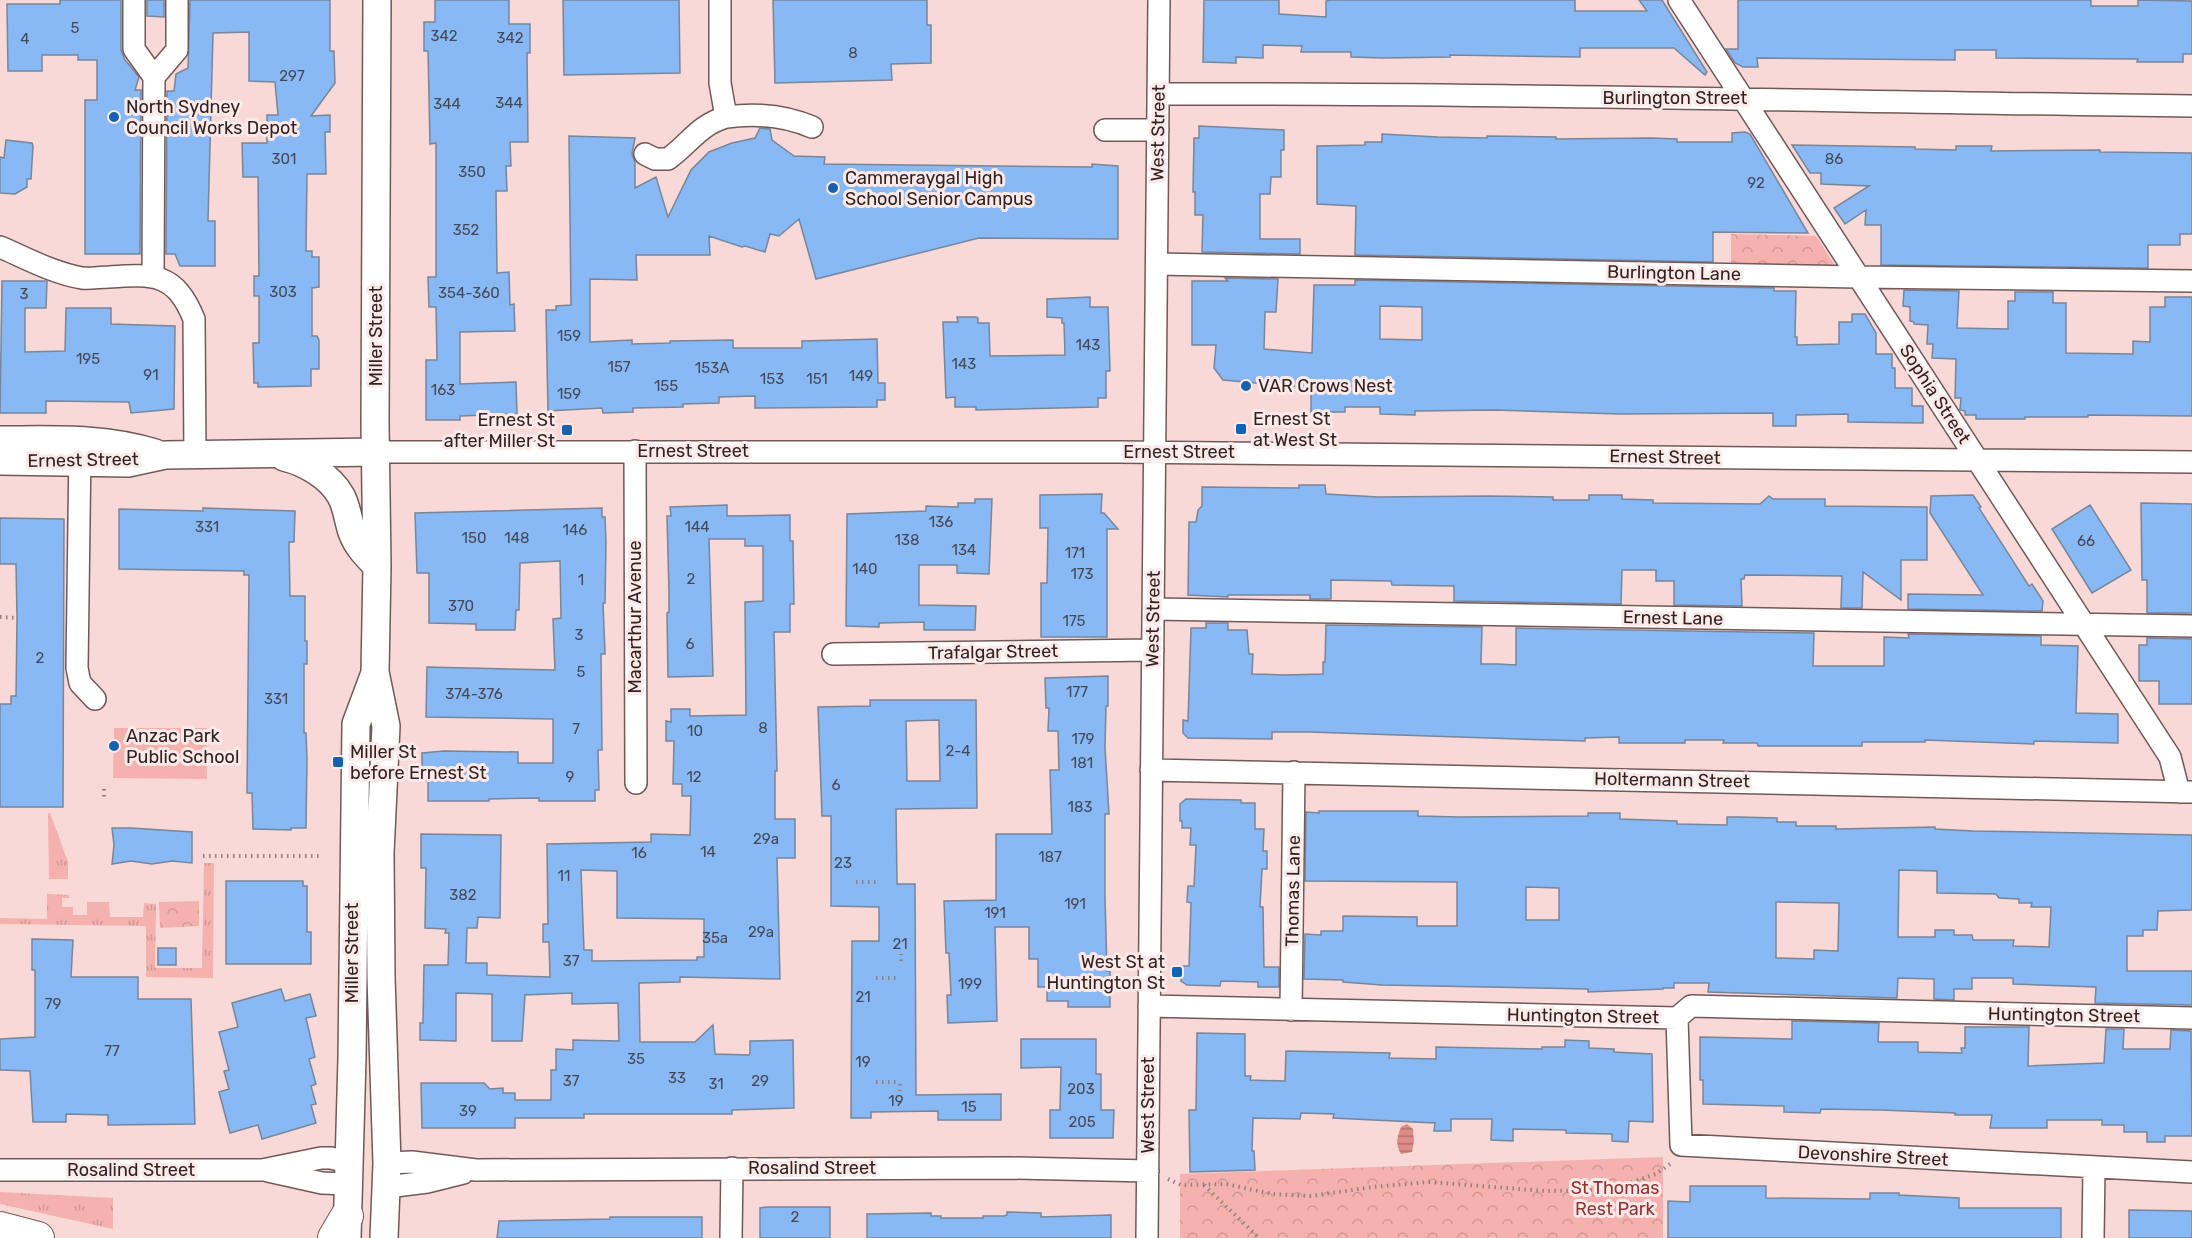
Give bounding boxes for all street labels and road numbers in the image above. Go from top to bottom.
street label: West Street [1146,84,1170,182]
street label: Burlington Street [1603,87,1747,109]
street label: Burlington Lane [1607,261,1741,285]
street label: Miller Street [365,286,387,386]
street label: Sophia Street [1895,340,1975,448]
street label: Ernest Street [637,440,749,462]
street label: Ernest Street [1123,441,1235,463]
street label: Ernest Street [1609,445,1721,469]
street label: Ernest Street [27,448,139,472]
street label: Macarthur Avenue [624,540,646,694]
street label: West Street [1141,570,1165,668]
street label: Ernest Lane [1623,606,1723,630]
street label: Trafalgar Street [928,640,1058,664]
street label: Holtermann Street [1594,768,1750,792]
street label: Thomas Lane [1281,835,1305,947]
street label: Miller Street [341,903,363,1003]
street label: Huntington Street [1988,1003,2140,1027]
street label: Huntington Street [1507,1004,1659,1028]
street label: West Street [1137,1057,1159,1153]
street label: Devonshire Street [1797,1141,1949,1171]
street label: Rosalind Street [748,1157,876,1179]
street label: Rosalind Street [67,1159,195,1181]

